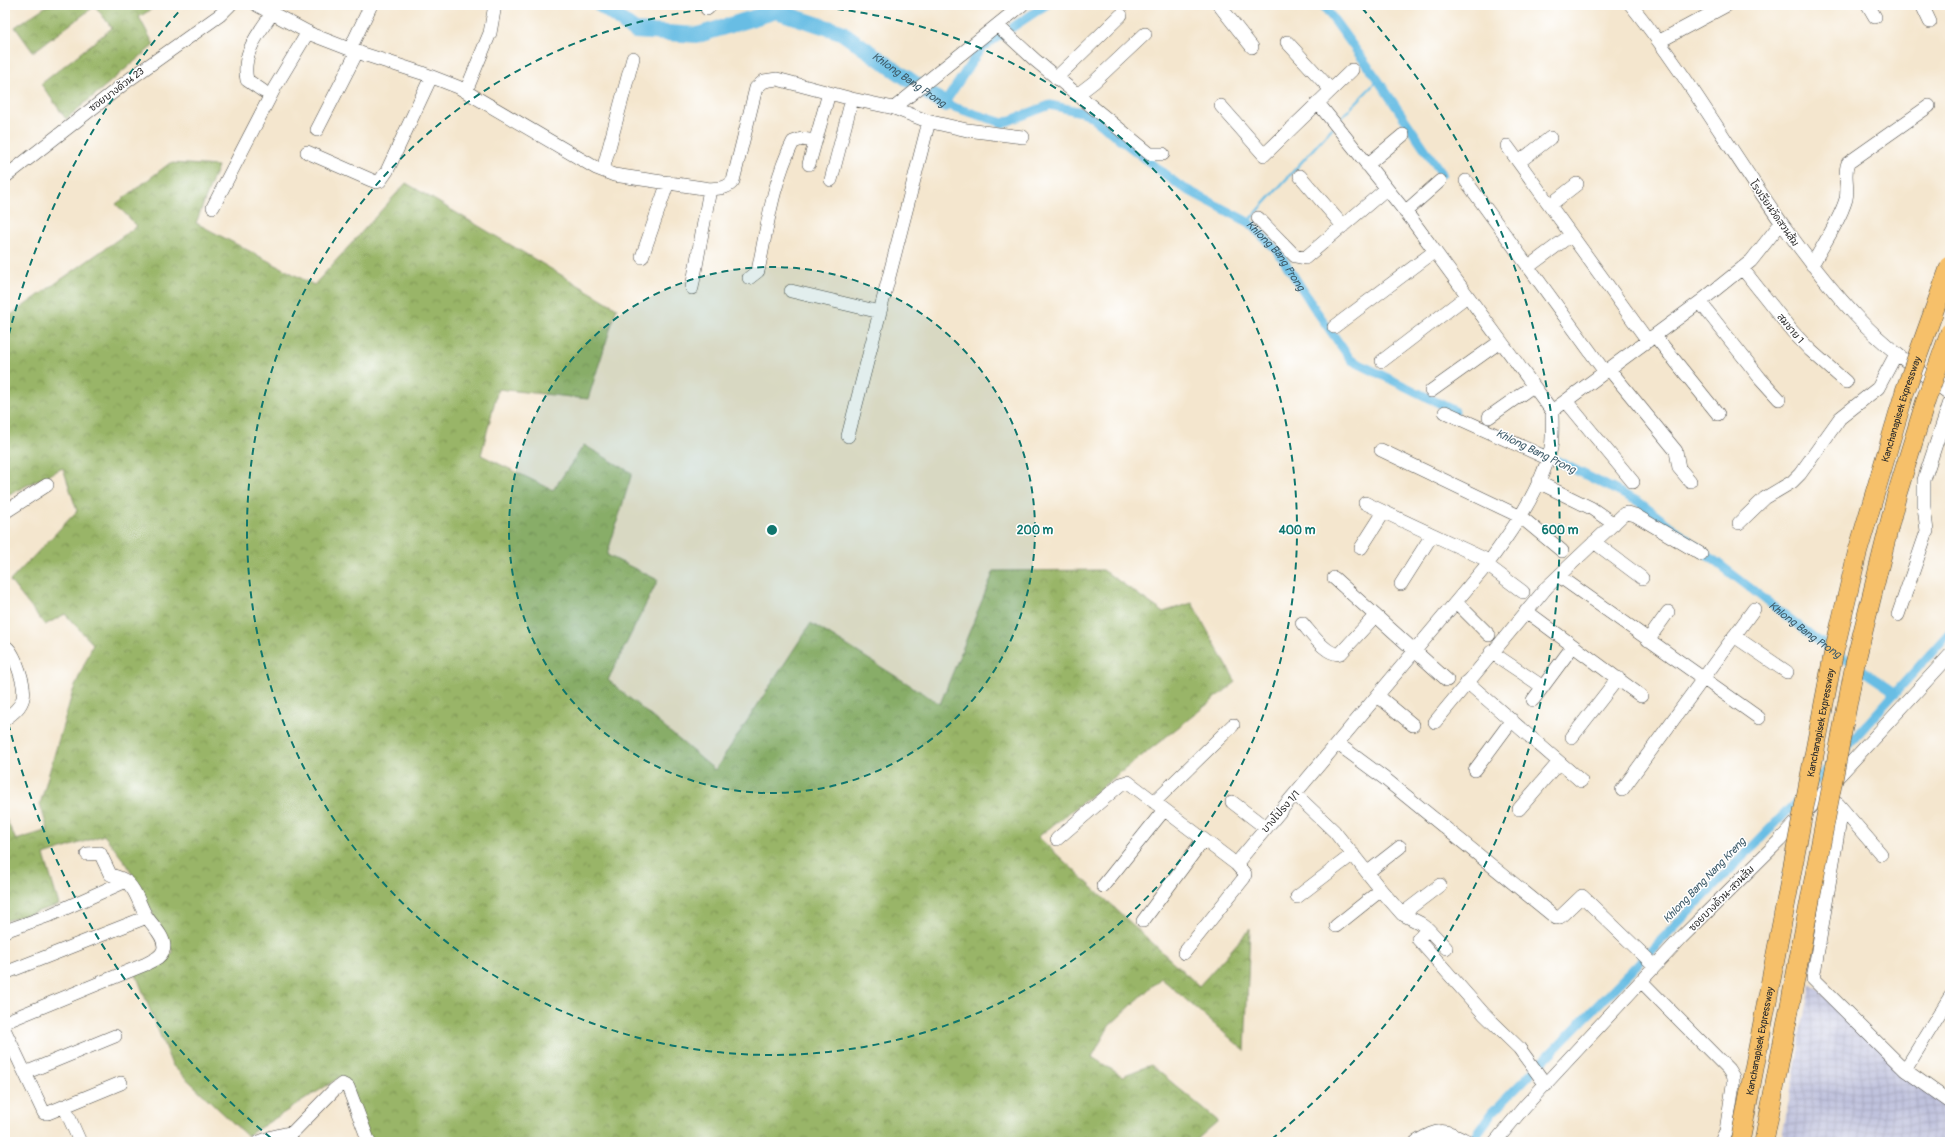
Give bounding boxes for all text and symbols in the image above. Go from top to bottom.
water label: Khlong Bang Prong [870,50,949,111]
street label: ซอยบางด้วน 23 [86,64,147,114]
street label: โรงเรียนวัดสวนส้ม [1747,178,1802,249]
water label: Khlong Bang Prong [1243,218,1308,294]
street label: สมชาย 1 [1774,311,1806,346]
street label: Kanchanapisek Expressway [1879,354,1924,464]
water label: Khlong Bang Prong [1494,427,1579,477]
centre of rings [765,523,779,537]
text: 200 m [1017,523,1054,538]
text: 400 m [1278,523,1316,538]
text: 600 m [1542,523,1579,538]
water label: Khlong Bang Prong [1766,599,1845,662]
street label: Kanchanapisek Expressway [1805,667,1838,778]
street label: บางโปรง 1/1 [1258,787,1302,835]
water label: Khlong Bang Nang Kreng [1660,834,1749,926]
street label: ซอยบางด้วน-สวนส้ม [1686,863,1757,934]
street label: Kanchanapisek Expressway [1744,985,1777,1096]

